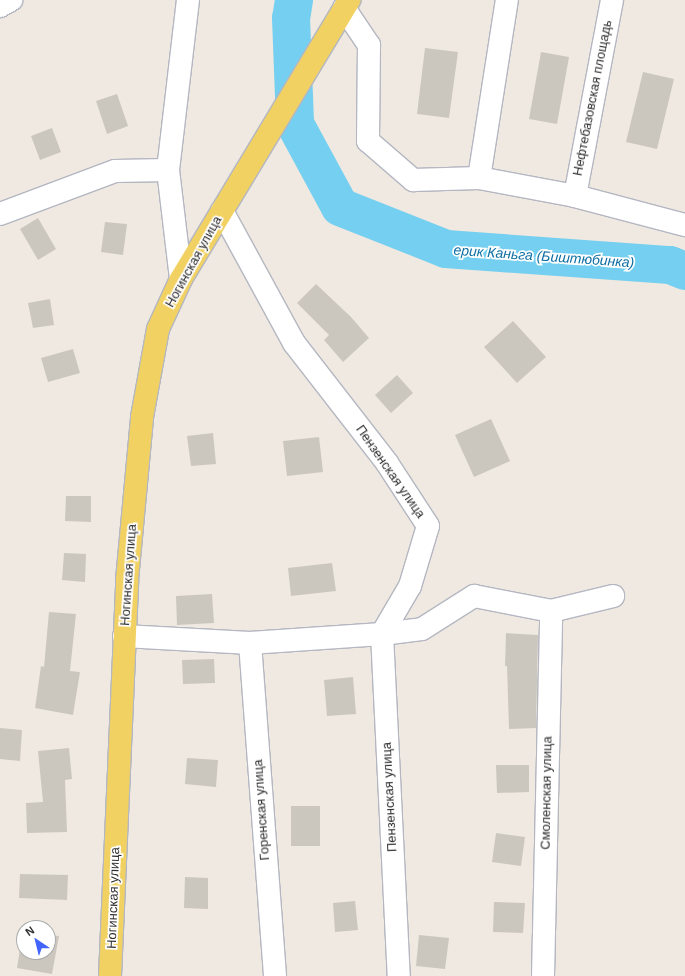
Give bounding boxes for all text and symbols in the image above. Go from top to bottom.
street label: Нефтебазовская площадь [570,19,616,177]
street label: Ногинская улица [162,214,226,310]
water label: ерик Каньга (Биштюбинка) [453,241,635,271]
street label: Пензенская улица [352,422,428,522]
street label: Ногинская улица [118,524,140,626]
street label: Смоленская улица [538,736,556,850]
street label: Пензенская улица [379,742,401,852]
street label: Горенская улица [251,759,273,861]
street label: Ногинская улица [104,847,124,949]
north arrow [16,920,56,960]
text: N [23,924,36,938]

